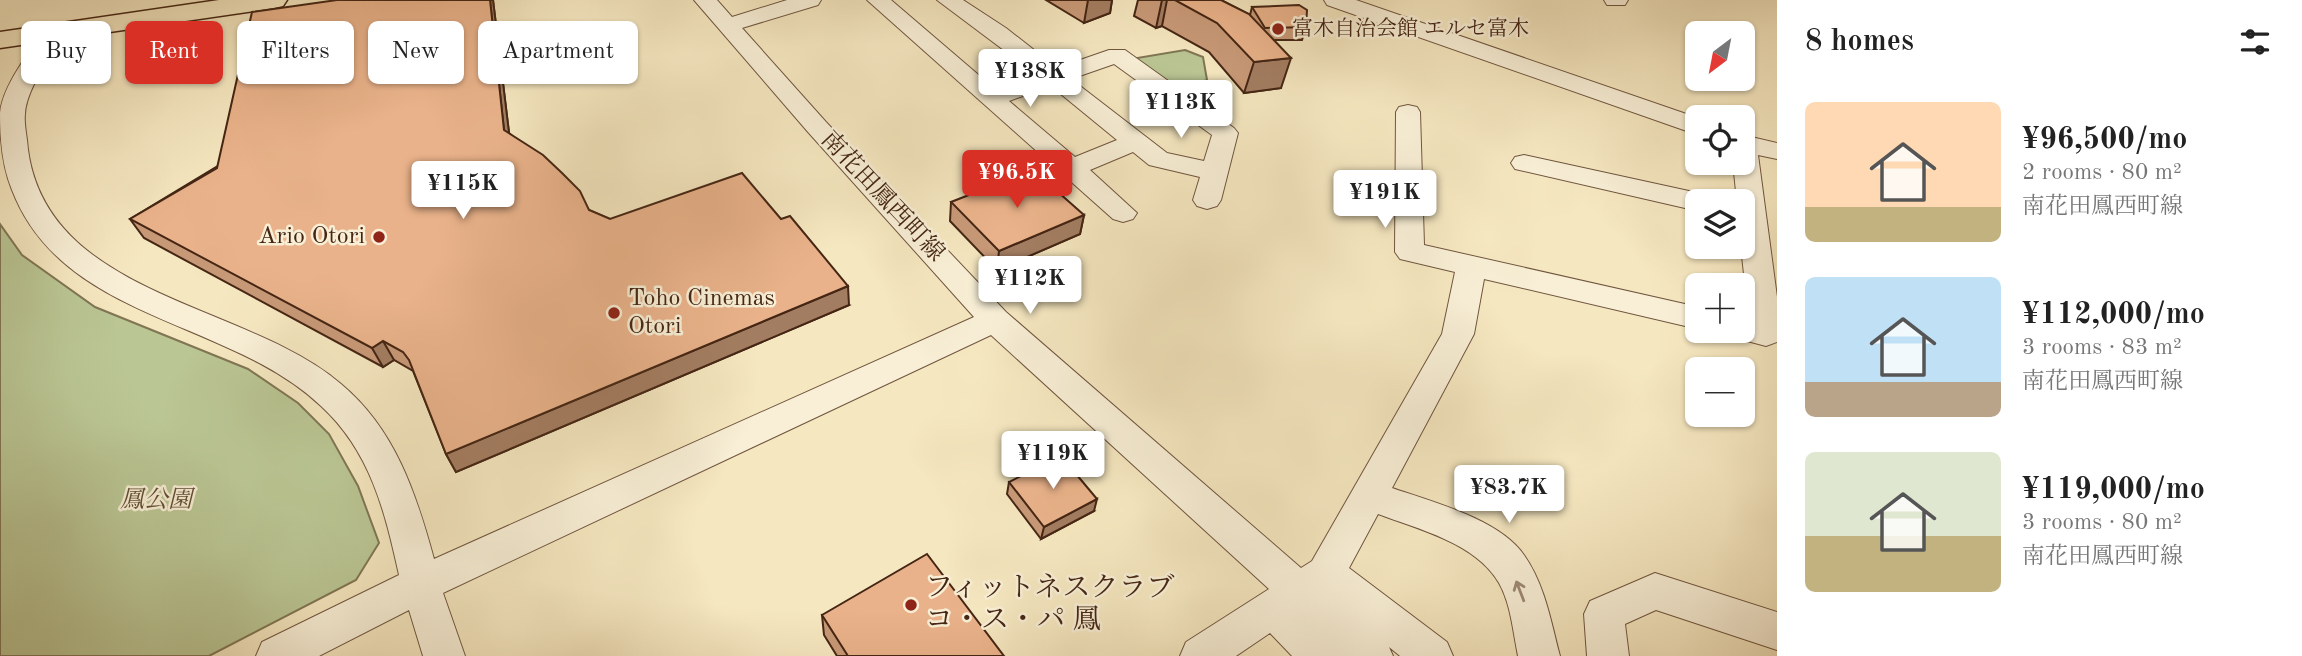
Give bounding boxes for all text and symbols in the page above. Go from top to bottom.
place label: 富木自治会館 エルセ富木 [1292,17,1529,40]
chip: Buy [21,21,111,84]
chip: Rent [125,21,223,84]
chip: Filters [237,21,354,84]
chip: New [368,21,464,84]
chip: Apartment [478,21,638,84]
marker: 富木自治会館 エルセ富木 [1270,21,1286,37]
north arrow [1685,21,1755,91]
map controls [1685,21,1755,427]
icon: filters [2236,23,2274,61]
text: 8 homes [1805,27,1914,57]
pin: ¥138K [981,50,1079,109]
text: ¥138K [994,60,1066,83]
pin: ¥113K [1132,80,1230,140]
text: ¥113K [1145,91,1217,114]
button: locate [1685,105,1755,175]
street label: 南花田鳳西町線 [816,125,950,267]
text: ¥96,500/mo [2022,125,2187,155]
icon: home [1861,130,1945,214]
pin: ¥96.5K [960,150,1074,210]
text: ¥96.5K [978,161,1056,184]
text: 2 rooms · 80 m² [2022,161,2182,184]
pin: ¥115K [414,162,512,221]
pin: ¥191K [1336,170,1434,230]
text: ¥115K [427,172,499,195]
text: ¥191K [1349,181,1421,204]
button: layers [1685,189,1755,259]
text: 南花田鳳西町線 [2022,195,2183,218]
place label: Ario Otori [258,225,365,249]
marker: Ario Otori [371,229,387,245]
pin: ¥112K [981,256,1079,316]
text: ¥112K [994,267,1066,290]
button: + [1685,273,1755,343]
place label: Toho Cinemas Otori [628,287,775,339]
text: ¥112,000/mo [2022,300,2205,330]
marker: Toho Cinemas Otori [606,305,622,321]
icon: home [1861,305,1945,389]
text: 3 rooms · 83 m² [2022,336,2182,359]
button: − [1685,357,1755,427]
text: 南花田鳳西町線 [2022,370,2183,393]
pin: ¥119K [1004,432,1102,491]
text: ¥119K [1017,442,1089,465]
pin: ¥83.7K [1452,466,1566,525]
text: ¥119,000/mo [2022,475,2205,505]
text: ¥83.7K [1470,476,1548,499]
icon: home [1861,480,1945,564]
park label: 鳳公園 [120,487,196,513]
text: 3 rooms · 80 m² [2022,511,2182,534]
text: 南花田鳳西町線 [2022,545,2183,568]
place label: フィットネスクラブ コ・ス・パ 鳳 [925,573,1174,635]
one-way arrow [1513,580,1525,602]
marker: フィットネスクラブ コ・ス・パ 鳳 [903,597,919,613]

